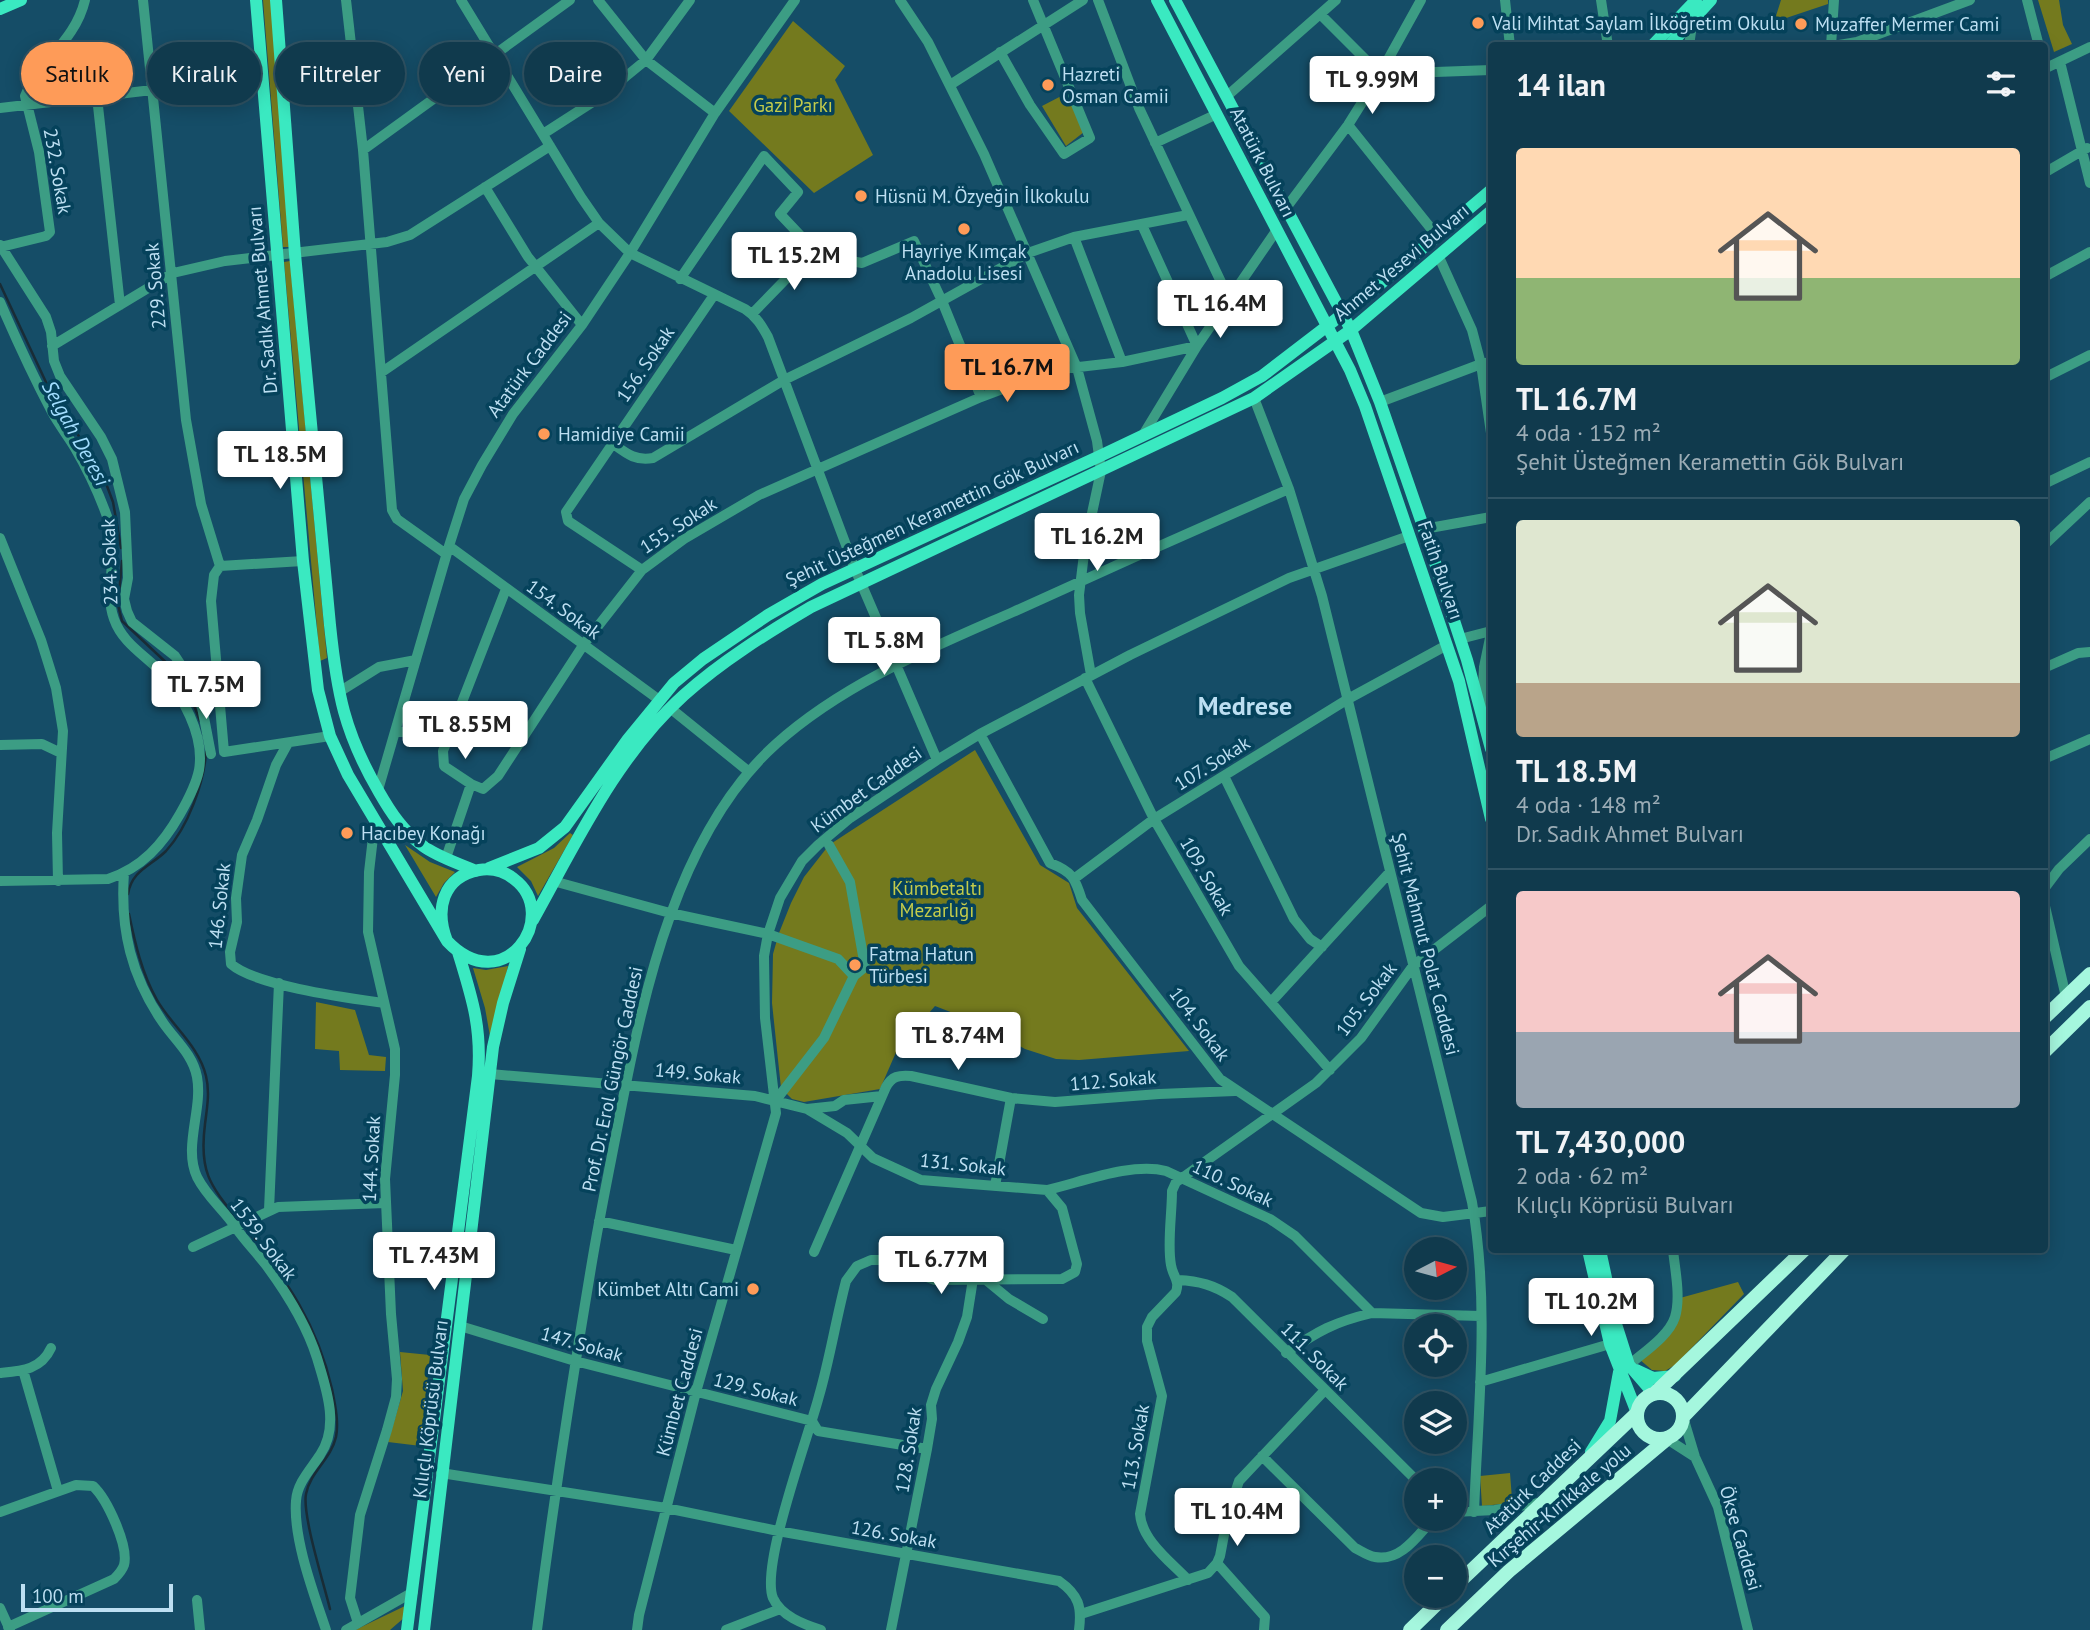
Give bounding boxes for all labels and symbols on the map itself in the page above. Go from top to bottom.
place label: Vali Mihtat Saylam İlköğretim Okulu [1491,11,1785,35]
place label: Muzaffer Mermer Cami [1815,12,2000,36]
marker: Vali Mihtat Saylam İlköğretim Okulu [1470,15,1486,31]
marker: Muzaffer Mermer Cami [1793,16,1809,32]
pin: TL 9.99M [1300,57,1444,116]
place label: Hazreti Osman Camii [1062,62,1169,108]
marker: Hazreti Osman Camii [1040,77,1056,93]
park label: Gazi Parkı [753,93,833,117]
street label: Atatürk Bulvarı [1225,103,1301,221]
street label: 232. Sokak [39,126,77,216]
place label: Hüsnü M. Özyeğin İlkokulu [875,184,1089,208]
marker: Hüsnü M. Özyeğin İlkokulu [853,188,869,204]
street label: Ahmet Yesevi Bulvarı [1328,198,1474,326]
street label: Dr. Sadık Ahmet Bulvarı [242,205,282,395]
marker: Hayriye Kımçak Anadolu Lisesi [956,221,972,237]
pin: TL 15.2M [722,232,866,292]
place label: Hayriye Kımçak Anadolu Lisesi [901,239,1027,285]
street label: 229. Sokak [139,242,171,330]
pin: TL 16.4M [1148,280,1292,340]
street label: Atatürk Caddesi [481,306,577,422]
street label: 156. Sokak [611,321,679,407]
pin: TL 16.7M [935,344,1079,404]
water label: Selgah Deresi [36,375,116,491]
place label: Hamidiye Camii [558,422,685,446]
marker: Hamidiye Camii [536,426,552,442]
pin: TL 18.5M [208,432,352,491]
street label: Şehit Üsteğmen Keramettin Gök Bulvarı [782,434,1082,592]
street label: 155. Sokak [635,491,721,559]
pin: TL 16.2M [1025,514,1169,573]
street label: Fatih Bulvarı [1413,517,1469,623]
street label: 234. Sokak [95,518,123,606]
street label: 154. Sokak [522,574,606,644]
pin: TL 5.8M [819,618,949,677]
pin: TL 7.5M [141,662,271,721]
district label: Medrese [1198,689,1292,722]
pin: TL 8.55M [393,702,537,761]
street label: 107. Sokak [1170,730,1254,796]
street label: Kümbet Caddesi [806,741,926,837]
place label: Hacıbey Konağı [361,821,486,845]
marker: Hacıbey Konağı [339,825,355,841]
street label: Şehit Mahmut Polat Caddesi [1387,830,1465,1058]
street label: 109. Sokak [1175,832,1239,920]
street label: 146. Sokak [203,862,235,950]
park label: Kümbetaltı Mezarlığı [892,876,982,922]
place label: Fatma Hatun Türbesi [869,942,974,988]
marker: Fatma Hatun Türbesi [847,957,863,973]
street label: 105. Sokak [1330,957,1402,1041]
street label: Prof. Dr. Erol Güngör Caddesi [576,964,648,1194]
street label: 104. Sokak [1164,982,1236,1066]
pin: TL 8.74M [886,1012,1030,1072]
street label: 149. Sokak [654,1057,742,1089]
street label: 112. Sokak [1069,1064,1157,1096]
street label: 144. Sokak [357,1115,385,1203]
street label: 131. Sokak [919,1148,1007,1180]
street label: 110. Sokak [1189,1154,1277,1212]
street label: 1539. Sokak [225,1193,303,1285]
pin: TL 7.43M [362,1232,506,1292]
pin: TL 6.77M [869,1236,1013,1296]
north arrow [1404,1237,1466,1300]
place label: Kümbet Altı Cami [597,1277,739,1301]
pin: TL 10.2M [1519,1278,1663,1338]
marker: Kümbet Altı Cami [745,1281,761,1297]
street label: 111. Sokak [1276,1317,1354,1395]
street label: Kılıçlı Köprüsü Bulvarı [407,1318,453,1500]
street label: 147. Sokak [538,1321,626,1367]
street label: Kümbet Caddesi [650,1325,708,1459]
street label: 129. Sokak [711,1367,801,1411]
street label: 113. Sokak [1116,1402,1154,1492]
street label: 128. Sokak [889,1405,927,1495]
street label: Atatürk Caddesi [1478,1433,1586,1539]
street label: Kırşehir-Kırıkkale yolu [1482,1438,1636,1572]
street label: Ökse Caddesi [1715,1483,1767,1593]
pin: TL 10.4M [1165,1488,1309,1548]
street label: 126. Sokak [849,1515,939,1553]
scale bar [21,1581,173,1613]

